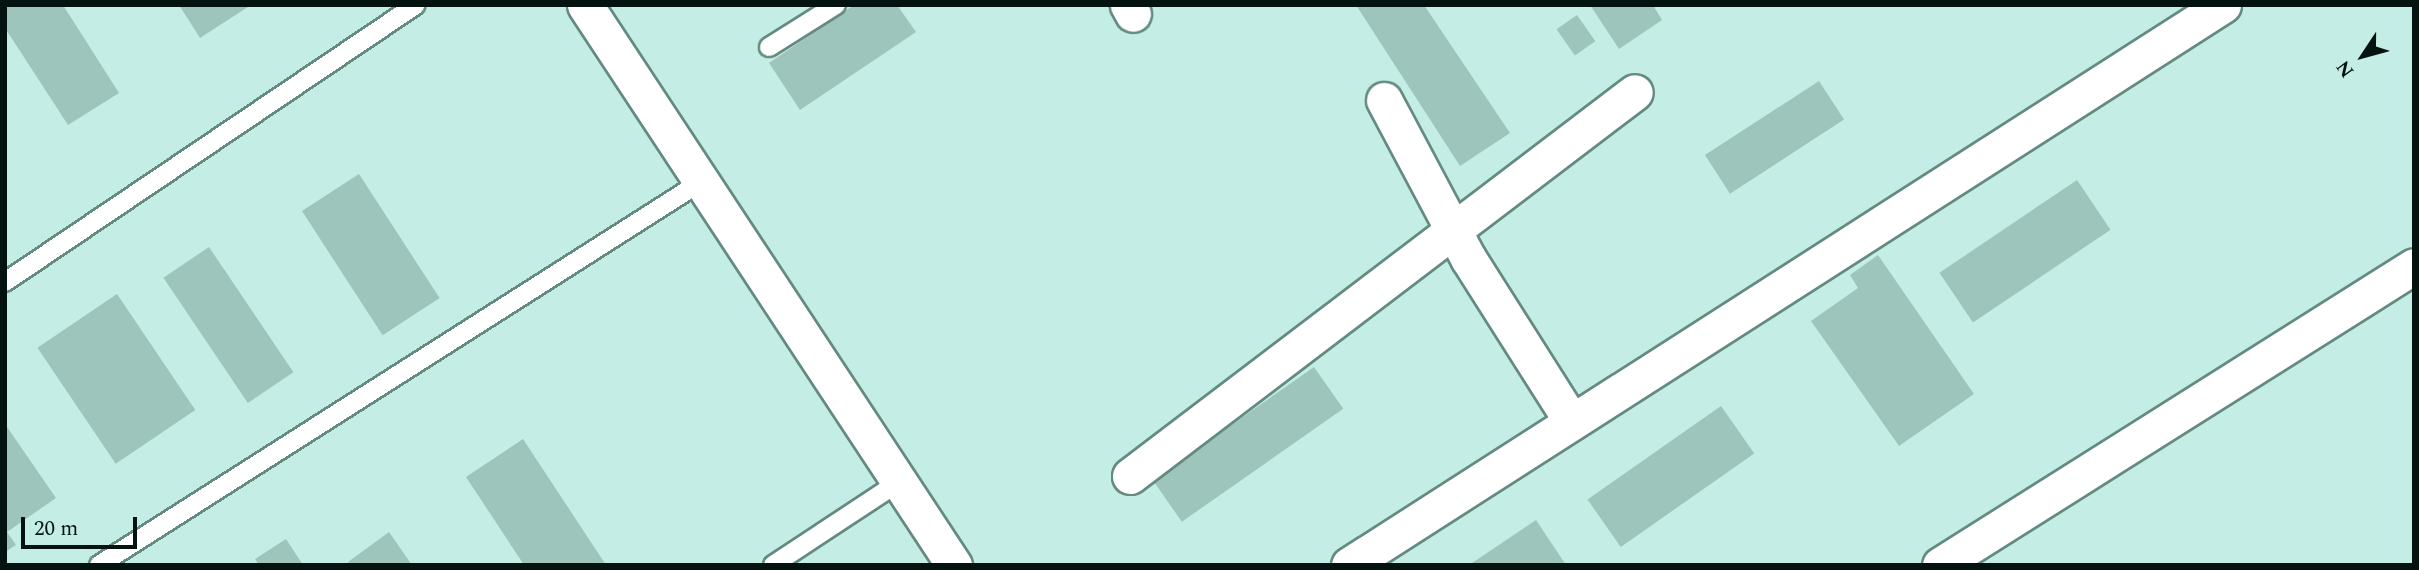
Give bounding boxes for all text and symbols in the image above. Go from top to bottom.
north arrow [2328,21,2398,91]
text: N [2329,54,2362,83]
scale bar [24,504,140,548]
text: 20 m [34,513,78,545]

